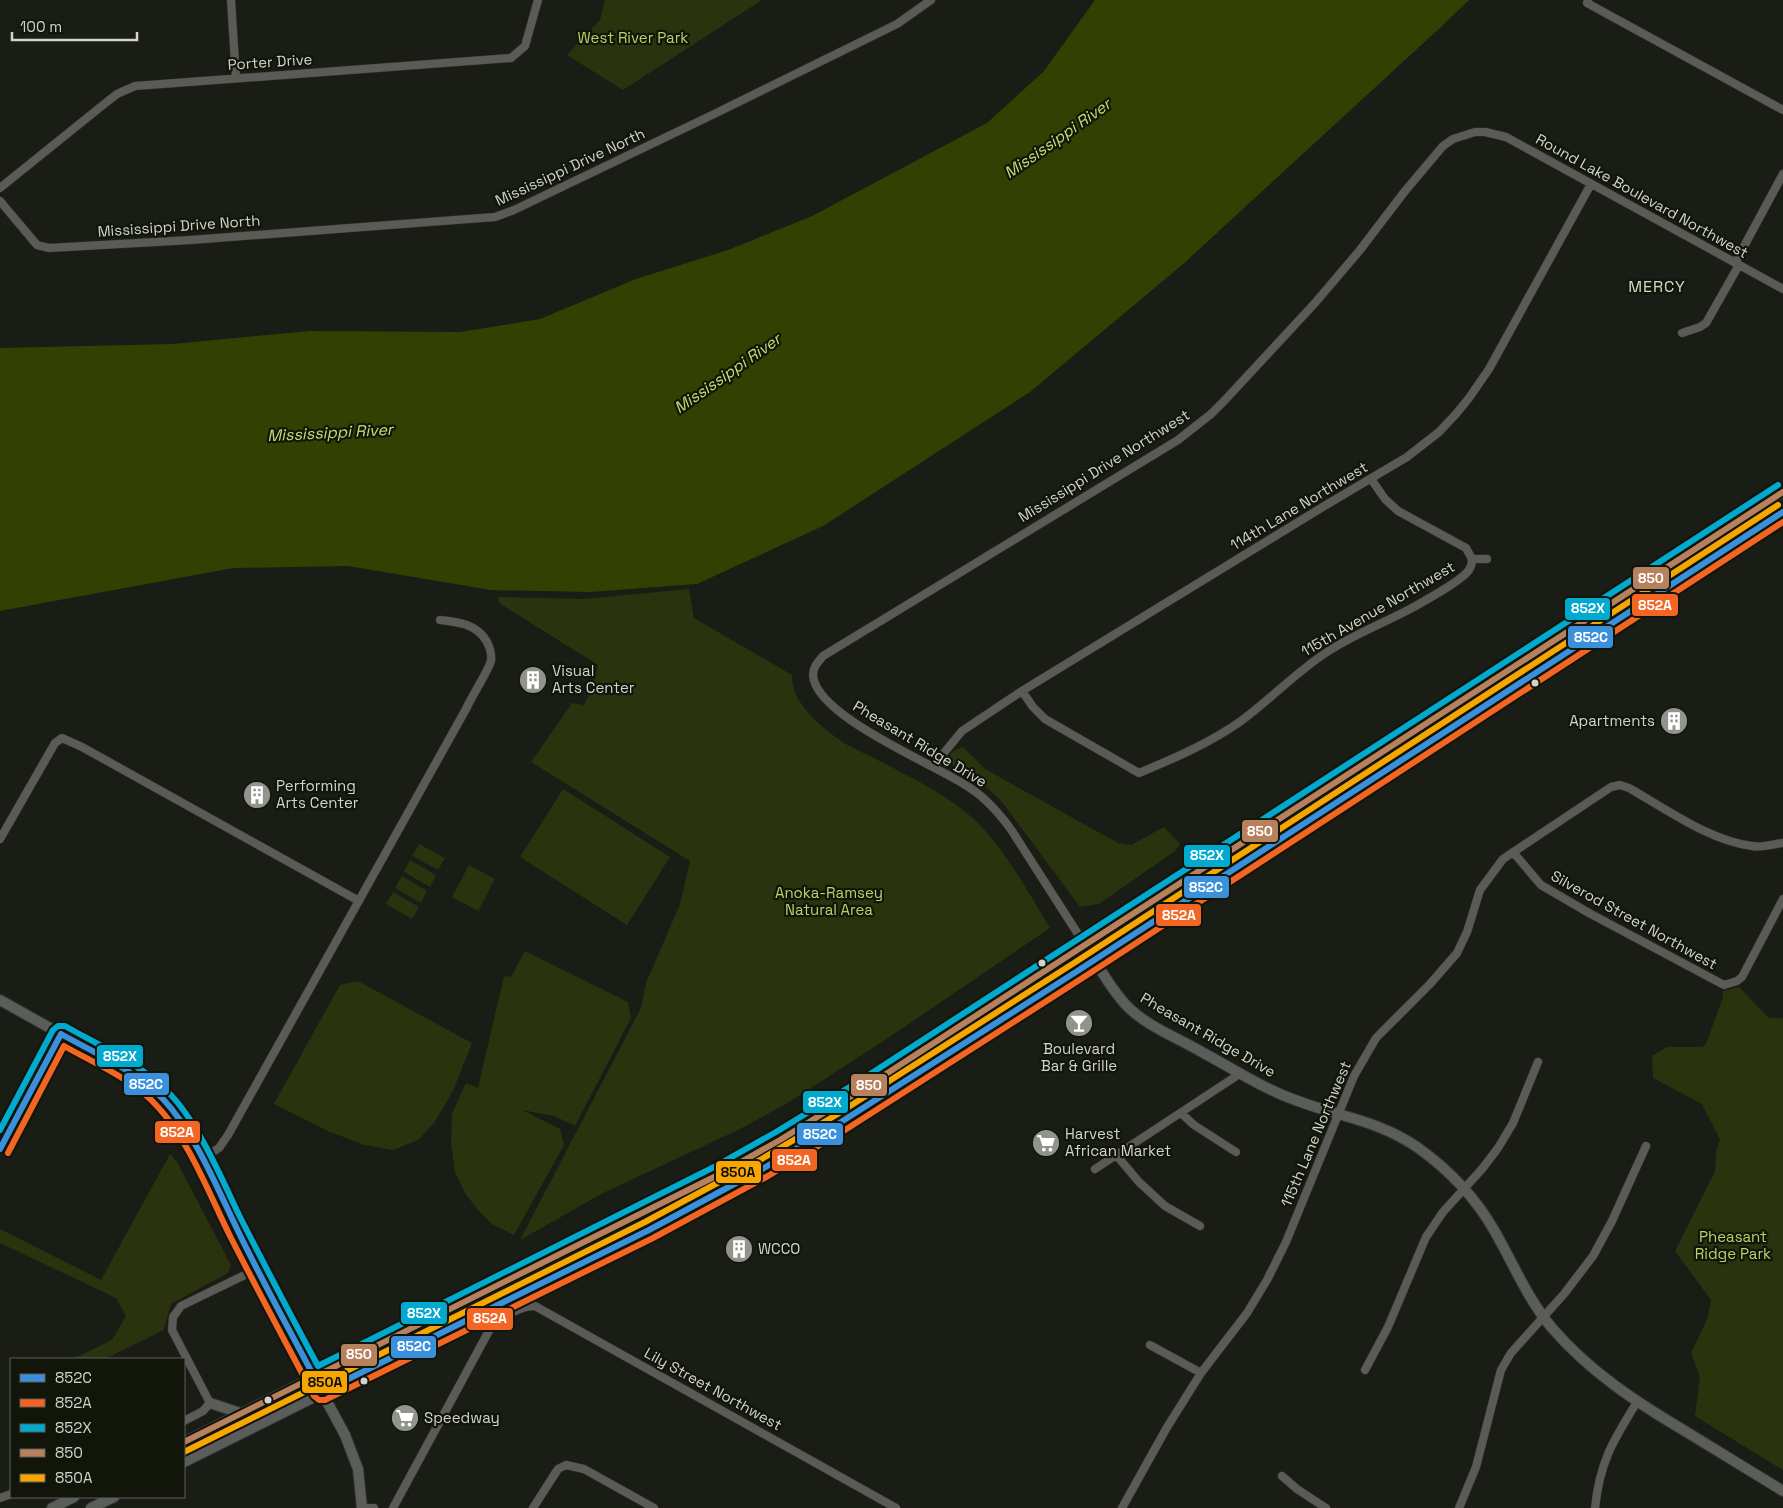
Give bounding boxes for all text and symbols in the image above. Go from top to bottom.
scale bar [12,10,138,42]
text: 100 m [20,17,62,36]
park label: West River Park [578,28,688,47]
street label: Porter Drive [227,49,313,74]
water label: Mississippi River [1000,93,1116,183]
street label: Mississippi Drive North [492,123,648,210]
street label: Round Lake Boulevard Northwest [1533,129,1752,262]
street label: Mississippi Drive North [97,210,261,241]
district label: MERCY [1628,276,1686,297]
water label: Mississippi River [670,328,786,418]
street label: Mississippi Drive Northwest [1015,405,1193,526]
water label: Mississippi River [267,419,395,446]
street label: 114th Lane Northwest [1227,457,1371,554]
street label: 115th Avenue Northwest [1297,557,1458,660]
line badge: 850 [1632,566,1670,590]
text: 850 [1638,569,1664,587]
line badge: 852A [1631,593,1679,617]
text: 852A [1638,596,1672,614]
line badge: 852X [1564,597,1611,621]
text: 852X [1571,599,1605,617]
line badge: 852C [1567,625,1614,649]
text: 852C [1574,628,1608,646]
place label: Visual Arts Center [552,661,635,697]
building icon: Visual Arts Center [518,665,548,695]
unlabelled marker [1530,678,1540,688]
street label: Pheasant Ridge Drive [850,696,991,791]
building icon: Apartments [1659,706,1689,736]
place label: Apartments [1569,711,1655,730]
place label: Performing Arts Center [276,776,359,812]
building icon: Performing Arts Center [242,780,272,810]
line badge: 850 [1241,819,1279,843]
text: 850 [1247,822,1273,840]
line badge: 852X [1183,844,1231,868]
text: 852X [1190,846,1224,864]
street label: Silverod Street Northwest [1548,866,1721,973]
line badge: 852C [1183,875,1230,899]
text: 852C [1189,878,1223,896]
park label: Anoka-Ramsey Natural Area [775,883,883,919]
line badge: 852A [1155,903,1202,927]
text: 852A [1162,906,1196,924]
unlabelled marker [1037,958,1047,968]
street label: Pheasant Ridge Drive [1137,988,1279,1081]
bar icon: Boulevard Bar & Grille [1064,1008,1094,1038]
place label: Boulevard Bar & Grille [1041,1039,1117,1075]
line badge: 852X [96,1044,144,1068]
text: 852X [103,1047,137,1065]
street label: 115th Lane Northwest [1276,1058,1355,1210]
line badge: 852C [123,1072,170,1096]
line badge: 850 [850,1073,888,1097]
text: 852C [129,1075,163,1093]
text: 850 [856,1076,882,1094]
line badge: 852X [802,1090,849,1114]
text: 852X [808,1093,842,1111]
line badge: 852A [154,1120,201,1144]
line badge: 852C [796,1122,844,1146]
text: 852A [160,1123,194,1141]
place label: Harvest African Market [1065,1124,1171,1160]
text: 852C [803,1125,837,1143]
supermarket icon: Harvest African Market [1031,1128,1061,1158]
line badge: 852A [771,1148,818,1172]
text: 852A [777,1151,811,1169]
line badge: 850A [715,1160,762,1184]
text: 850A [721,1163,755,1181]
park label: Pheasant Ridge Park [1695,1227,1771,1263]
building icon: WCCO [724,1234,754,1264]
place label: WCCO [758,1239,800,1258]
line badge: 852X [400,1301,448,1325]
text: 852X [407,1304,441,1322]
line badge: 852A [466,1307,514,1331]
text: 852A [473,1309,507,1327]
line badge: 852C [390,1335,437,1359]
text: 852C [397,1337,431,1355]
line badge: 850 [340,1343,378,1367]
street label: Lily Street Northwest [641,1343,786,1434]
text: 850 [346,1345,372,1363]
legend [10,1358,185,1498]
text: 852C [55,1368,92,1387]
line badge: 850A [301,1370,348,1394]
text: 850A [308,1373,342,1391]
unlabelled marker [359,1376,369,1386]
text: 852A [55,1393,92,1412]
unlabelled marker [263,1395,273,1405]
supermarket icon: Speedway [390,1403,420,1433]
place label: Speedway [424,1408,500,1427]
text: 852X [55,1418,92,1437]
text: 850 [55,1443,83,1462]
text: 850A [55,1468,93,1487]

